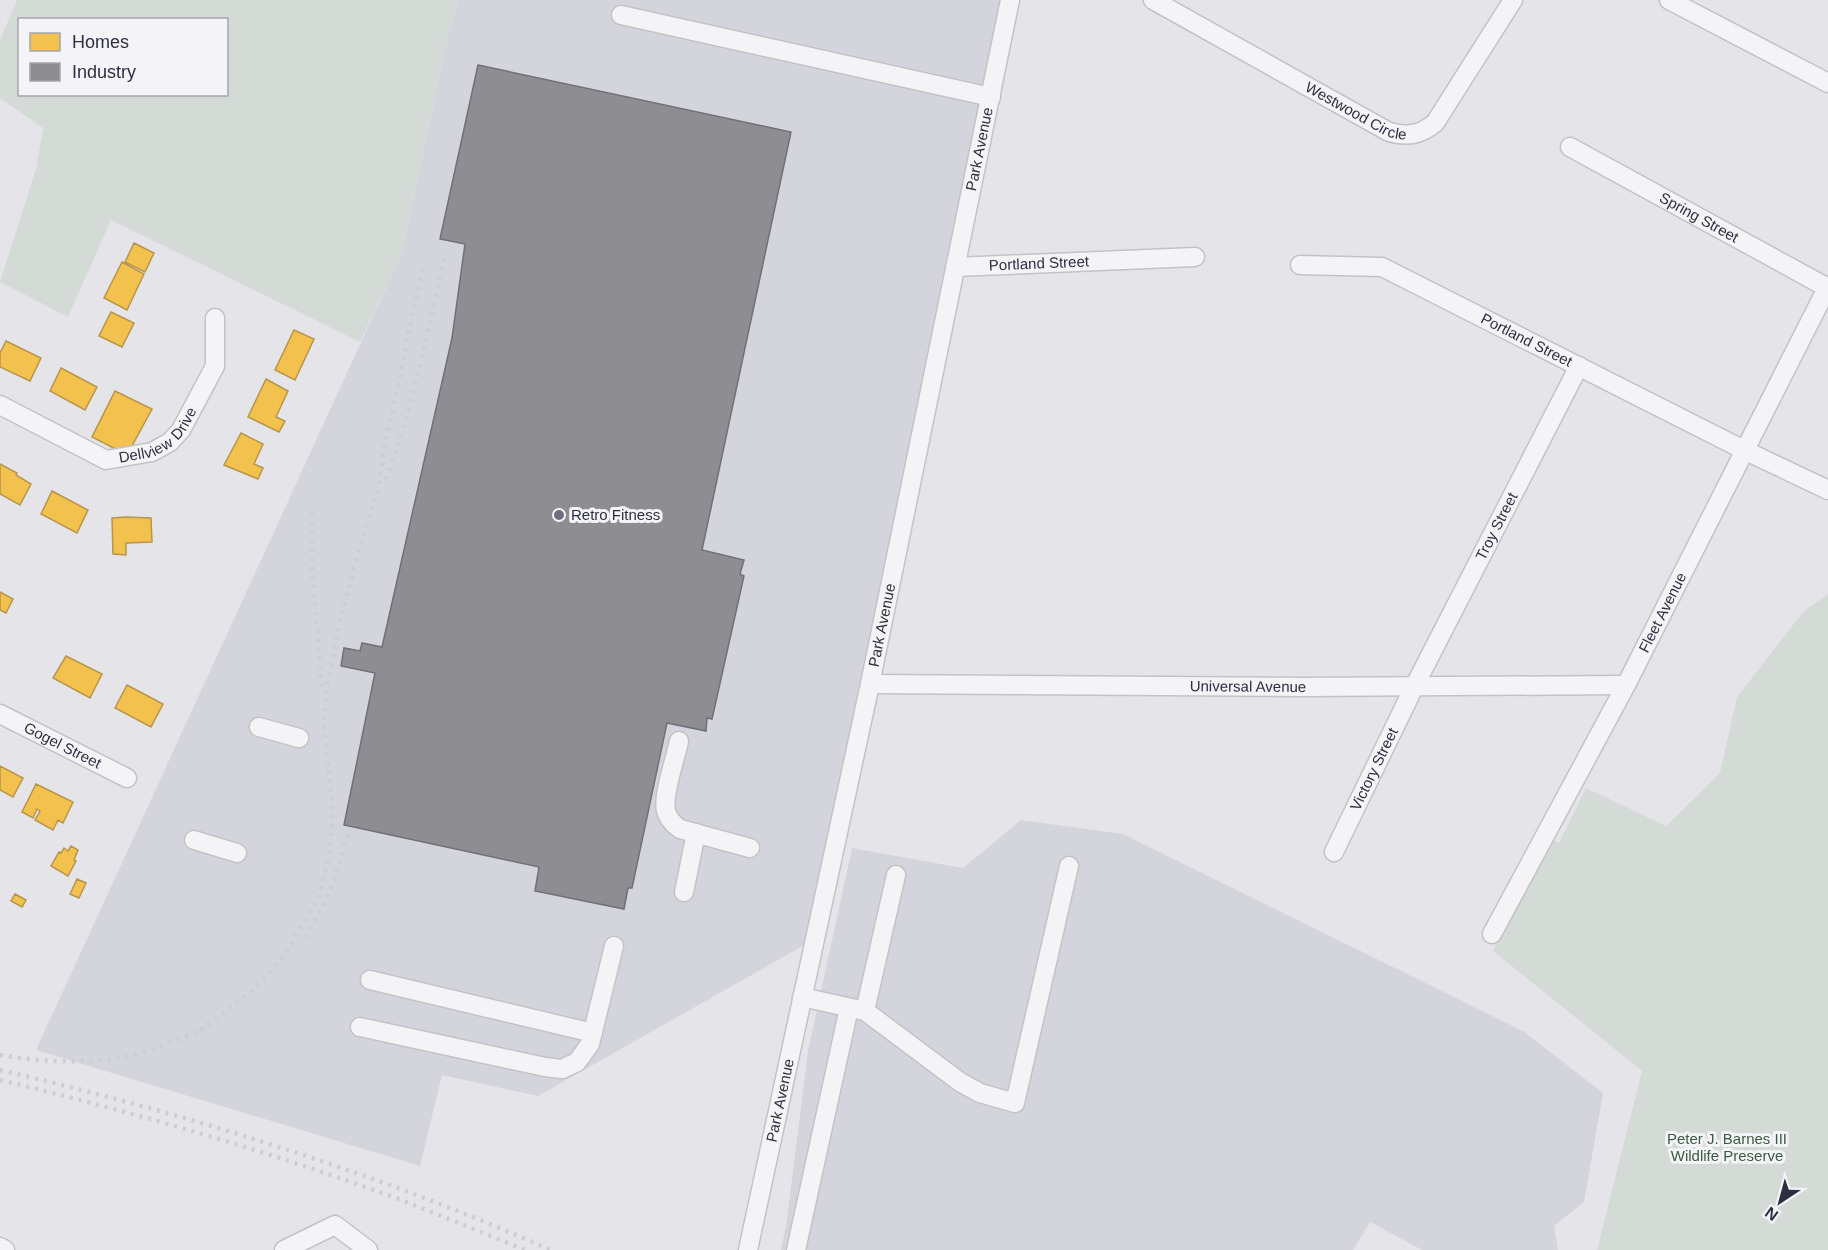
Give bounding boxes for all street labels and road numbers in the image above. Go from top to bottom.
street label: Westwood Circle [1303,78,1407,143]
street label: Park Avenue [962,106,996,192]
street label: Spring Street [1657,189,1742,246]
street label: Portland Street [989,252,1090,274]
street label: Portland Street [1478,309,1576,370]
street label: Dellview Drive [117,404,200,466]
street label: Troy Street [1472,489,1521,563]
street label: Fleet Avenue [1635,570,1690,655]
street label: Park Avenue [865,582,898,668]
street label: Universal Avenue [1190,677,1306,695]
street label: Gogel Street [21,719,105,772]
street label: Victory Street [1346,724,1401,813]
street label: Park Avenue [763,1057,797,1144]

